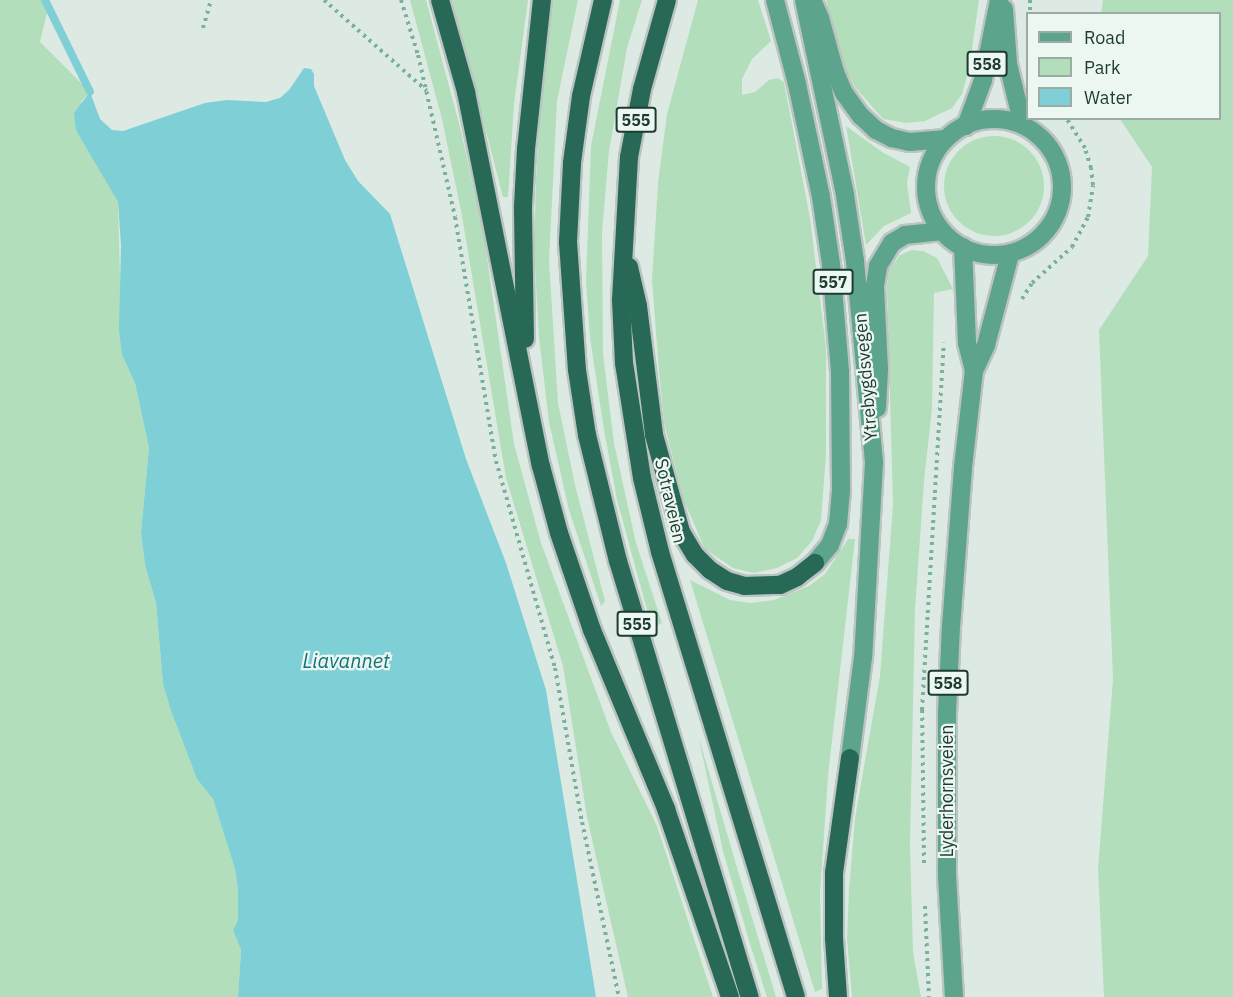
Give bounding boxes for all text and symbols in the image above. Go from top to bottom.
legend [1026,12,1221,120]
text: Road [1084,26,1125,49]
road number: 558 [966,51,1008,77]
text: Park [1084,56,1120,79]
text: Water [1084,86,1132,109]
road number: 555 [615,107,657,133]
road number: 557 [812,269,854,295]
street label: Ytrebygdsvegen [850,312,882,442]
street label: Sotraveien [650,457,690,545]
road number: 555 [616,611,658,637]
water label: Liavannet [303,648,389,672]
road number: 558 [927,670,969,696]
street label: Lyderhornsveien [936,725,958,857]

